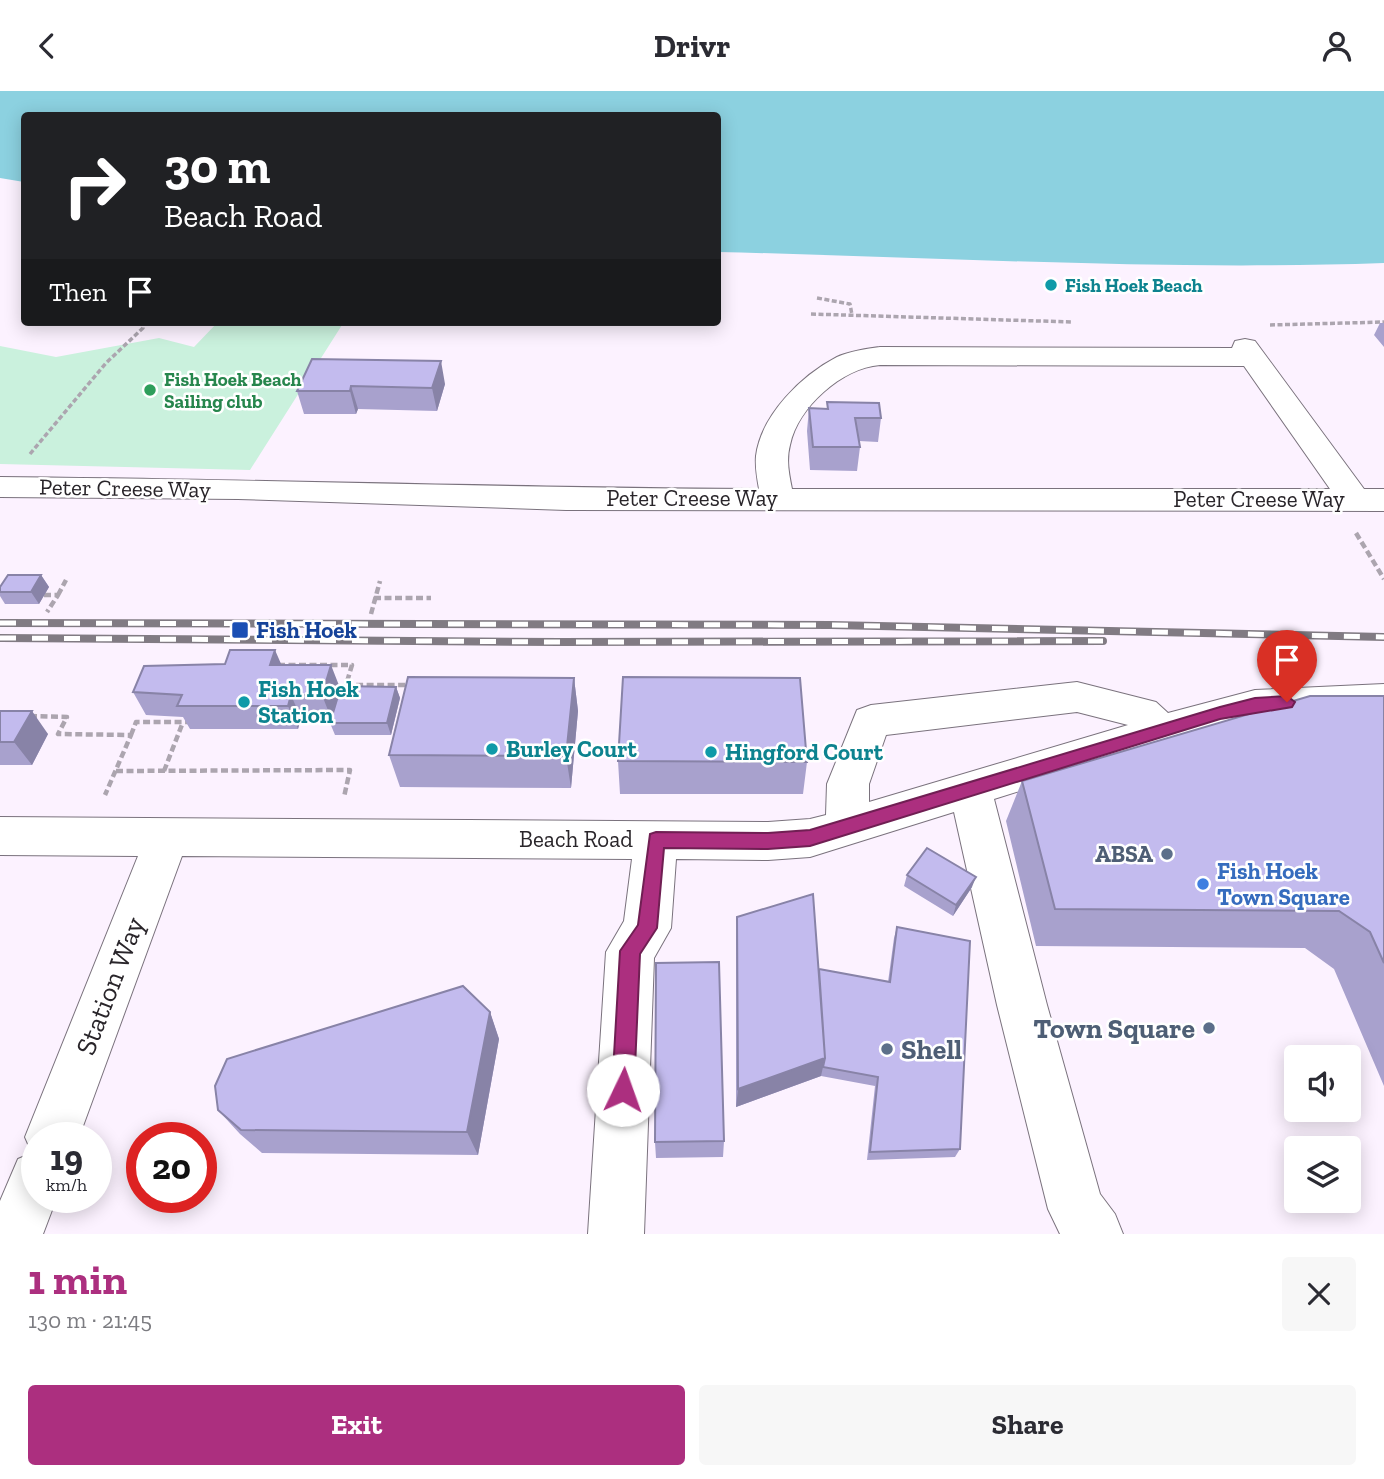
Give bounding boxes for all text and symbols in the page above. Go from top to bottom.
icon: back [28,27,66,65]
text: Drivr [654,27,730,65]
icon: person [1318,27,1356,65]
text: 30 m [164,137,270,196]
icon: right [49,140,140,231]
text: Beach Road [164,197,322,235]
icon: arrive [121,273,159,311]
place label: Fish Hoek Beach [1065,274,1203,297]
text: Then [49,276,107,308]
marker: Fish Hoek Beach [1043,277,1059,293]
place label: Fish Hoek Beach Sailing club [164,368,302,413]
marker: Fish Hoek Beach Sailing club [142,382,158,398]
street label: Peter Creese Way [39,473,211,504]
street label: Peter Creese Way [606,484,778,512]
street label: Peter Creese Way [1173,485,1345,513]
place label: Fish Hoek [256,616,357,644]
marker: Fish Hoek [230,620,250,640]
pin [1257,630,1317,702]
icon: arrive [1268,641,1306,679]
place label: Fish Hoek Station [258,675,359,729]
marker: Fish Hoek Station [236,694,252,710]
place label: Burley Court [506,735,637,763]
place label: Hingford Court [725,738,884,766]
marker: Burley Court [484,741,500,757]
marker: Hingford Court [703,744,719,760]
street label: Beach Road [519,825,633,853]
place label: ABSA [1095,840,1153,868]
marker: ABSA [1159,846,1175,862]
place label: Fish Hoek Town Square [1217,857,1350,911]
marker: Fish Hoek Town Square [1195,876,1211,892]
street label: Station Way [69,912,152,1060]
place label: Town Square [1033,1012,1195,1045]
marker: Town Square [1201,1020,1217,1036]
place label: Shell [901,1033,962,1066]
marker: Shell [879,1041,895,1057]
map controls [1284,1045,1361,1213]
button: sound [1284,1045,1361,1122]
position arrow [586,1053,660,1127]
speed limit sign: 20 [126,1122,217,1213]
button: layers [1284,1136,1361,1213]
text: 19 [50,1137,83,1179]
text: km/h [46,1174,87,1196]
text: 1 min [28,1254,127,1305]
button: close [1282,1257,1356,1331]
text: 130 m · 21:45 [28,1306,152,1334]
button: Exit [28,1385,685,1465]
button: Share [699,1385,1356,1465]

